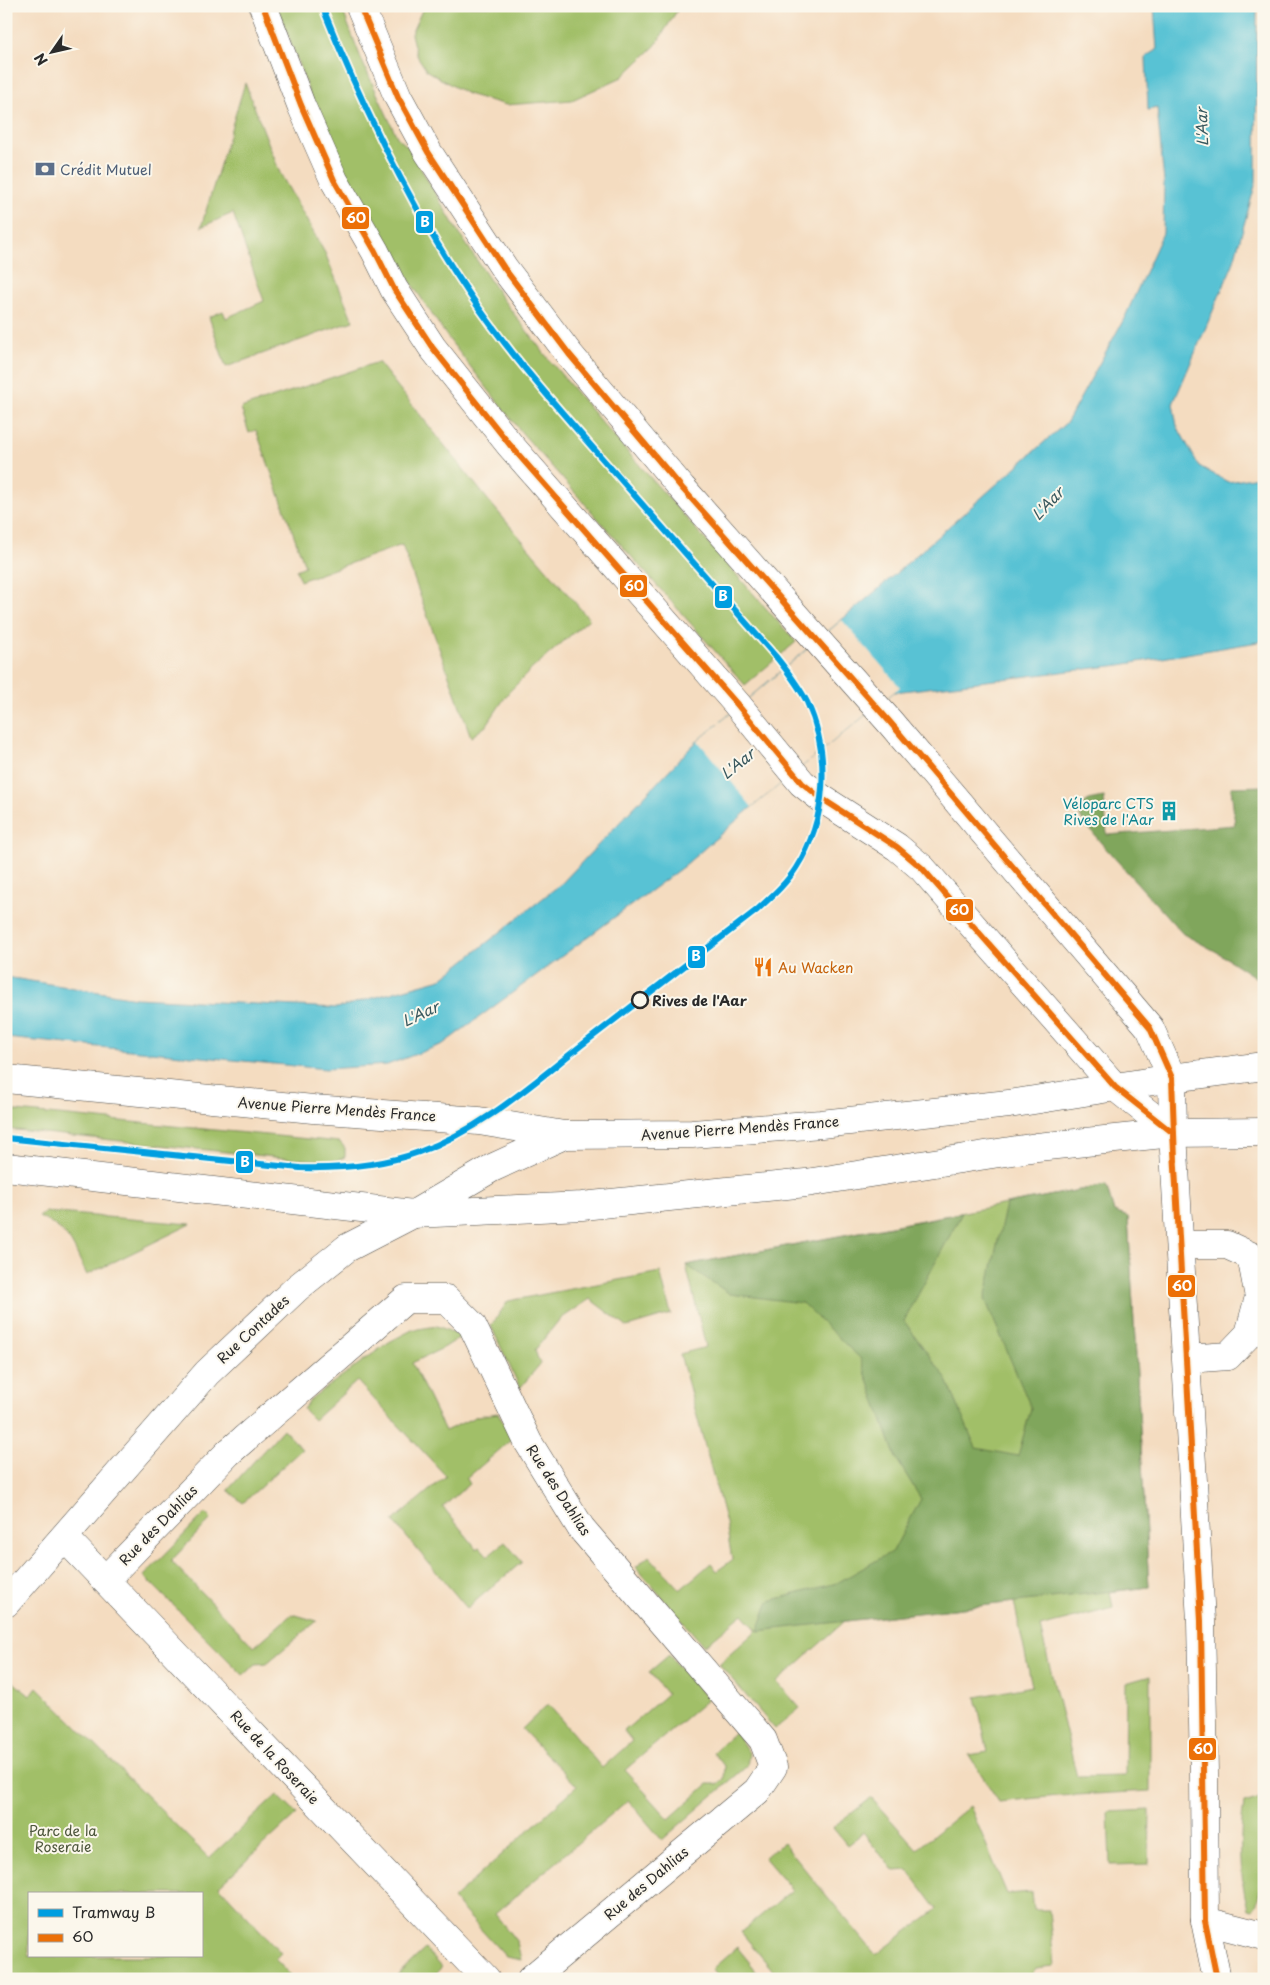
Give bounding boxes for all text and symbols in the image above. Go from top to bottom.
north arrow [28,28,78,78]
text: N [29,49,53,70]
water label: L'Aar [1189,105,1213,147]
bank icon: Crédit Mutuel [34,158,56,180]
place label: Crédit Mutuel [60,159,152,180]
line badge: 60 [341,206,370,230]
text: 60 [346,207,366,228]
line badge: B [415,210,434,234]
text: B [420,211,430,232]
water label: L'Aar [1025,480,1070,525]
line badge: 60 [619,574,648,598]
text: 60 [624,575,644,596]
line badge: B [714,585,733,609]
text: B [718,585,728,606]
water label: L'Aar [715,741,761,784]
place label: Véloparc CTS Rives de l'Aar [1063,793,1155,830]
building icon: Véloparc CTS Rives de l'Aar [1158,800,1180,822]
line badge: 60 [945,898,974,922]
text: 60 [949,899,969,920]
line badge: B [687,945,706,969]
text: B [691,945,701,966]
restaurant icon: Au Wacken [752,956,774,978]
place label: Au Wacken [778,957,854,978]
place label: Rives de l'Aar [652,990,748,1011]
marker: Rives de l'Aar [631,991,649,1009]
water label: L'Aar [398,994,444,1032]
street label: Avenue Pierre Mendès France [237,1092,437,1126]
street label: Avenue Pierre Mendès France [640,1111,840,1145]
line badge: B [235,1150,254,1174]
text: B [240,1151,250,1172]
line badge: 60 [1167,1274,1196,1298]
text: 60 [1172,1275,1192,1296]
street label: Rue Contades [212,1290,294,1368]
street label: Rue des Dahlias [522,1440,596,1540]
street label: Rue des Dahlias [114,1480,202,1570]
street label: Rue de la Roseraie [226,1705,324,1809]
line badge: 60 [1188,1737,1217,1761]
text: 60 [1193,1738,1213,1759]
park label: Parc de la Roseraie [29,1820,97,1857]
street label: Rue des Dahlias [599,1841,693,1925]
legend [28,1892,202,1958]
text: Tramway B [72,1900,155,1923]
text: 60 [72,1924,94,1947]

